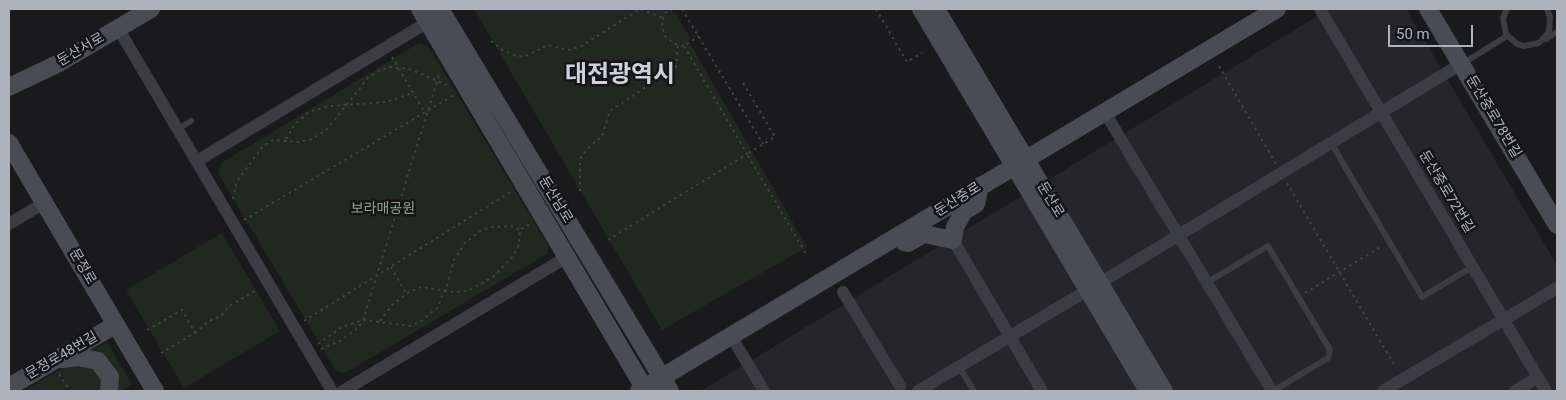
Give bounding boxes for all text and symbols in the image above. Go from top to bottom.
scale bar [1391,15,1476,47]
text: 50 m [1396,25,1430,43]
street label: 둔산서로 [54,30,108,70]
district label: 대전광역시 [565,62,675,90]
street label: 둔산중로78번길 [1462,73,1524,161]
street label: 둔산중로72번길 [1415,148,1477,236]
street label: 둔산남로 [535,174,575,226]
street label: 둔산중로 [932,179,984,221]
street label: 둔산로 [1033,179,1067,221]
park label: 보라매공원 [351,201,415,217]
street label: 문정로 [65,246,99,288]
street label: 문정로48번길 [23,329,101,383]

